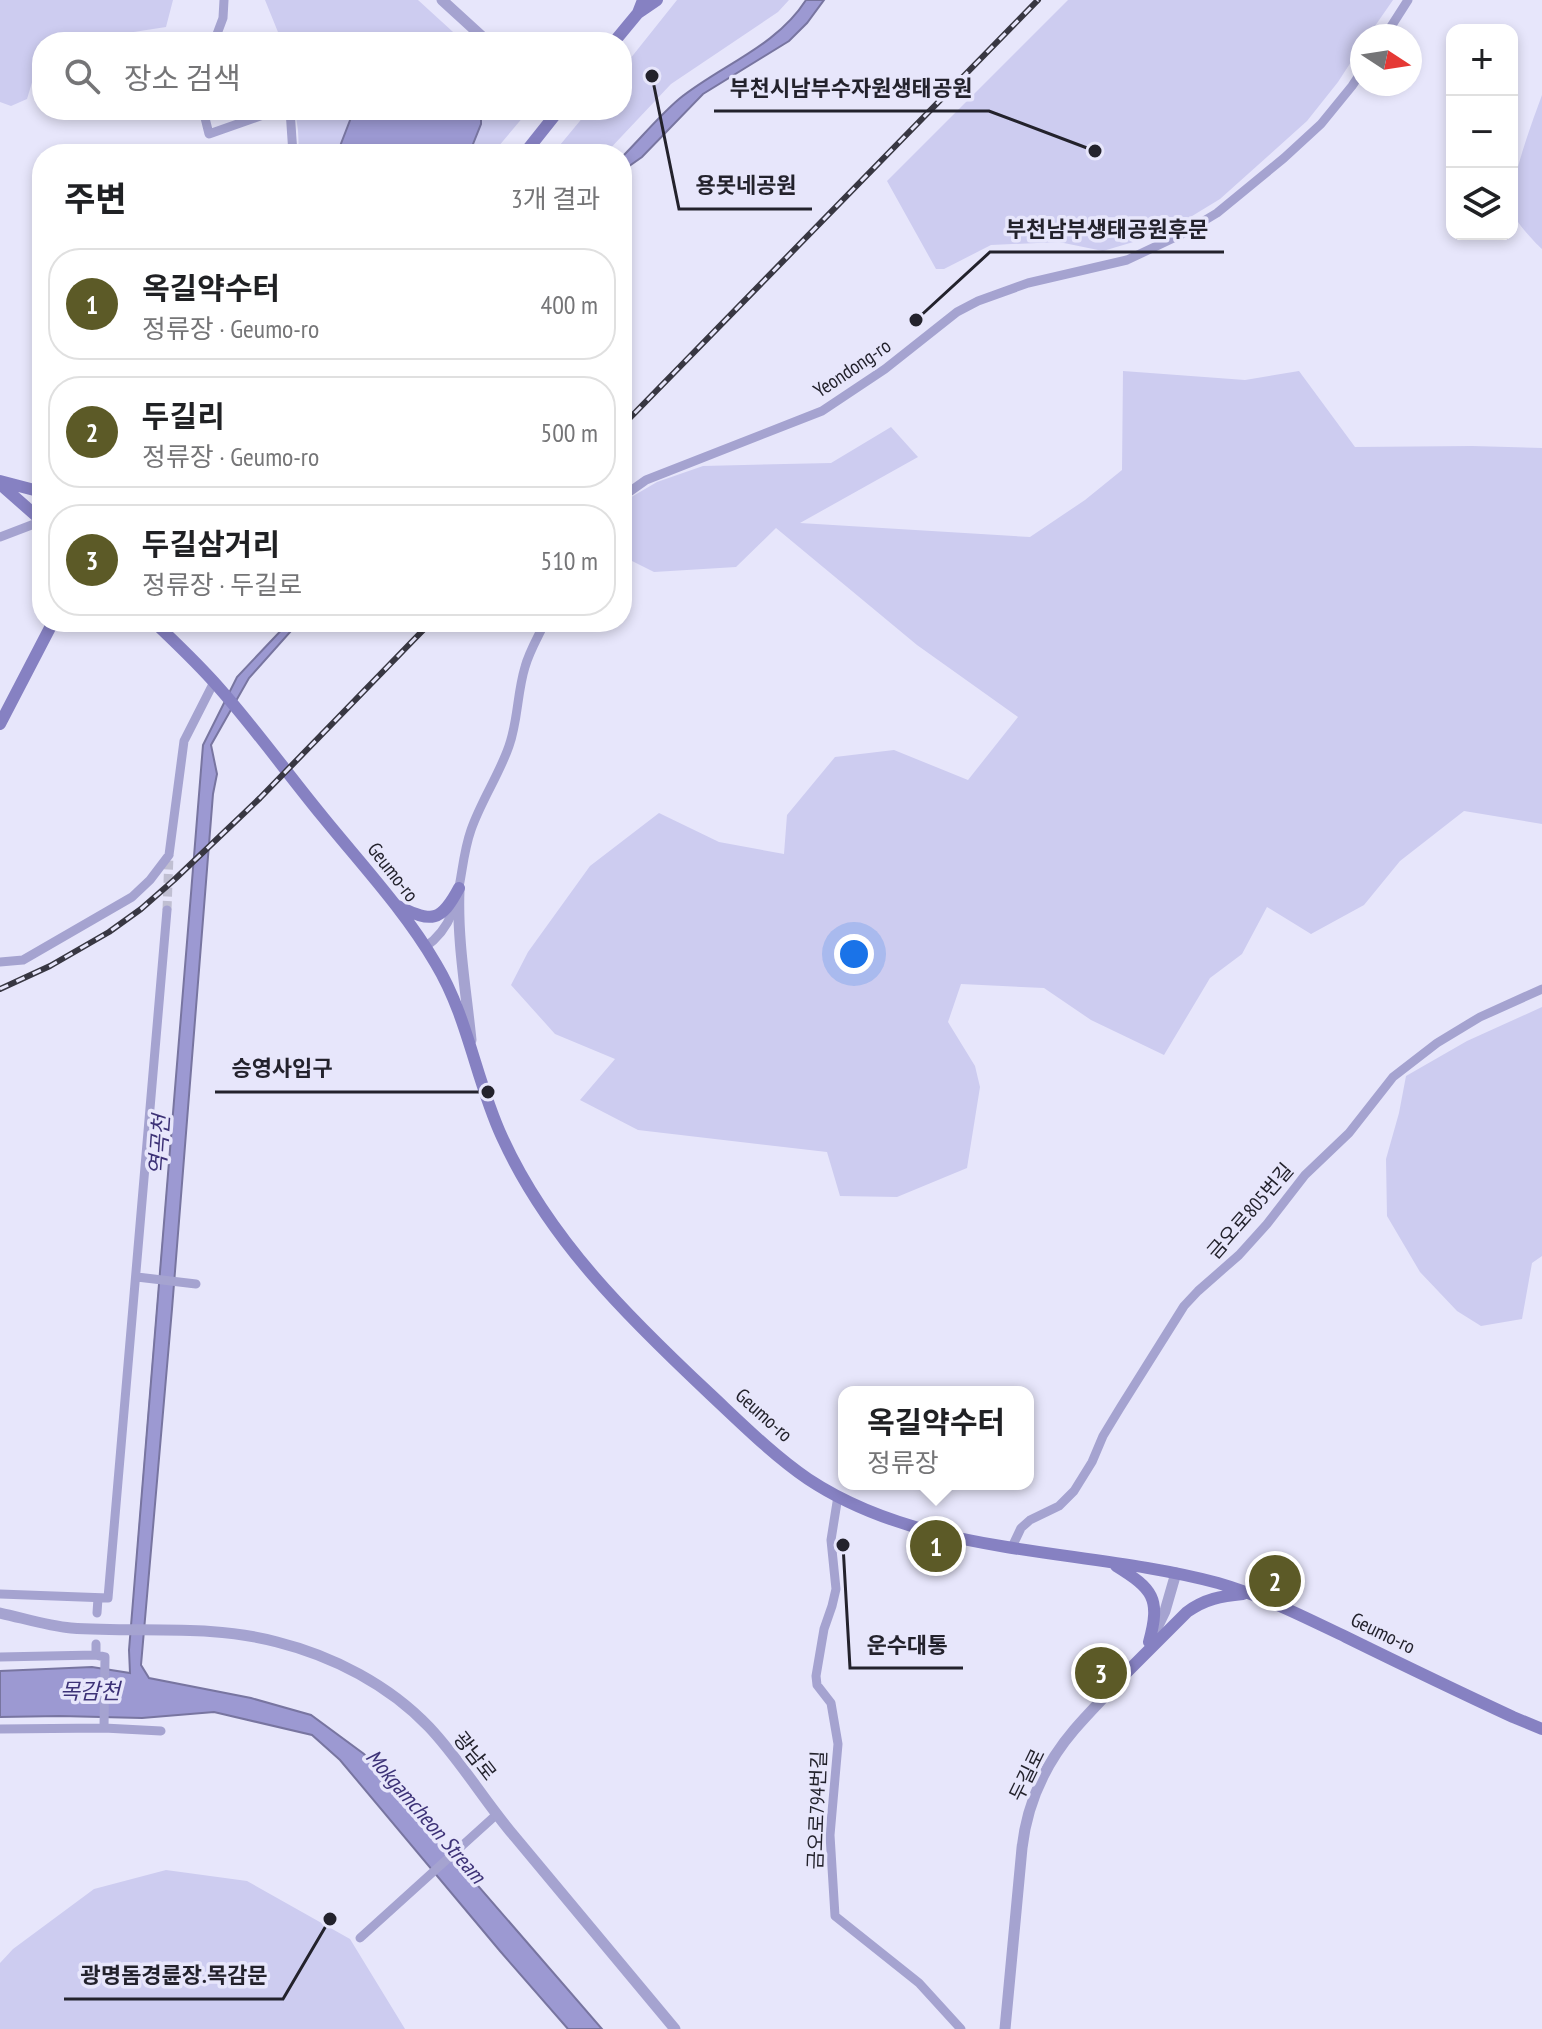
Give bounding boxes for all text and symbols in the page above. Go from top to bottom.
north arrow [1350,24,1422,96]
map controls [1446,24,1518,240]
button: + [1446,24,1518,96]
search box [32,32,632,120]
icon: search [60,54,104,98]
text: 장소 검색 [124,58,241,97]
callout: 부천시남부수자원생태공원 [714,65,989,111]
text: 부천시남부수자원생태공원 [730,74,972,102]
button: − [1446,96,1518,168]
callout: 용못네공원 [679,163,812,209]
button: layers [1446,168,1518,240]
text: 용못네공원 [695,171,797,199]
text: 주변 [64,176,127,220]
text: 3개 결과 [511,182,600,215]
callout: 부천남부생태공원후문 [990,206,1224,252]
text: 부천남부생태공원후문 [1006,215,1208,243]
text: 옥길약수터 [142,268,280,307]
text: 1 [86,288,98,321]
text: 400 m [540,288,598,321]
text: 정류장 · Geumo-ro [142,312,319,345]
street label: Yeondong-ro [808,333,896,403]
text: 두길리 [142,396,225,435]
text: 2 [86,416,98,449]
text: 500 m [540,416,598,449]
text: 정류장 · Geumo-ro [142,440,319,473]
text: 두길삼거리 [142,524,280,563]
text: 3 [86,544,98,577]
text: 510 m [540,544,598,577]
text: 정류장 · 두길로 [142,568,302,601]
street label: Geumo-ro [362,837,424,907]
your location [834,934,874,974]
callout: 승영사입구 [215,1046,348,1092]
text: 승영사입구 [231,1054,333,1082]
water label: 역곡천 [143,1111,175,1176]
street label: 금오로805번길 [1201,1158,1299,1264]
street label: Geumo-ro [730,1382,798,1448]
popup [838,1386,1034,1490]
text: 옥길약수터 [867,1402,1005,1441]
text: 정류장 [867,1446,939,1479]
pin: 1 [910,1516,962,1576]
pin: 2 [1249,1551,1301,1611]
street label: Geumo-ro [1347,1606,1419,1660]
callout: 운수대통 [850,1622,963,1668]
text: 운수대통 [867,1631,947,1659]
pin: 3 [1075,1643,1127,1703]
water label: 목감천 [60,1677,123,1705]
street label: 광남로 [448,1726,502,1786]
water label: Mokgamcheon Stream [360,1743,493,1890]
street label: 두길로 [1003,1744,1051,1806]
street label: 금오로794번길 [802,1750,832,1870]
callout: 광명돔경륜장.목감문 [64,1953,283,1999]
text: 광명돔경륜장.목감문 [81,1961,267,1989]

